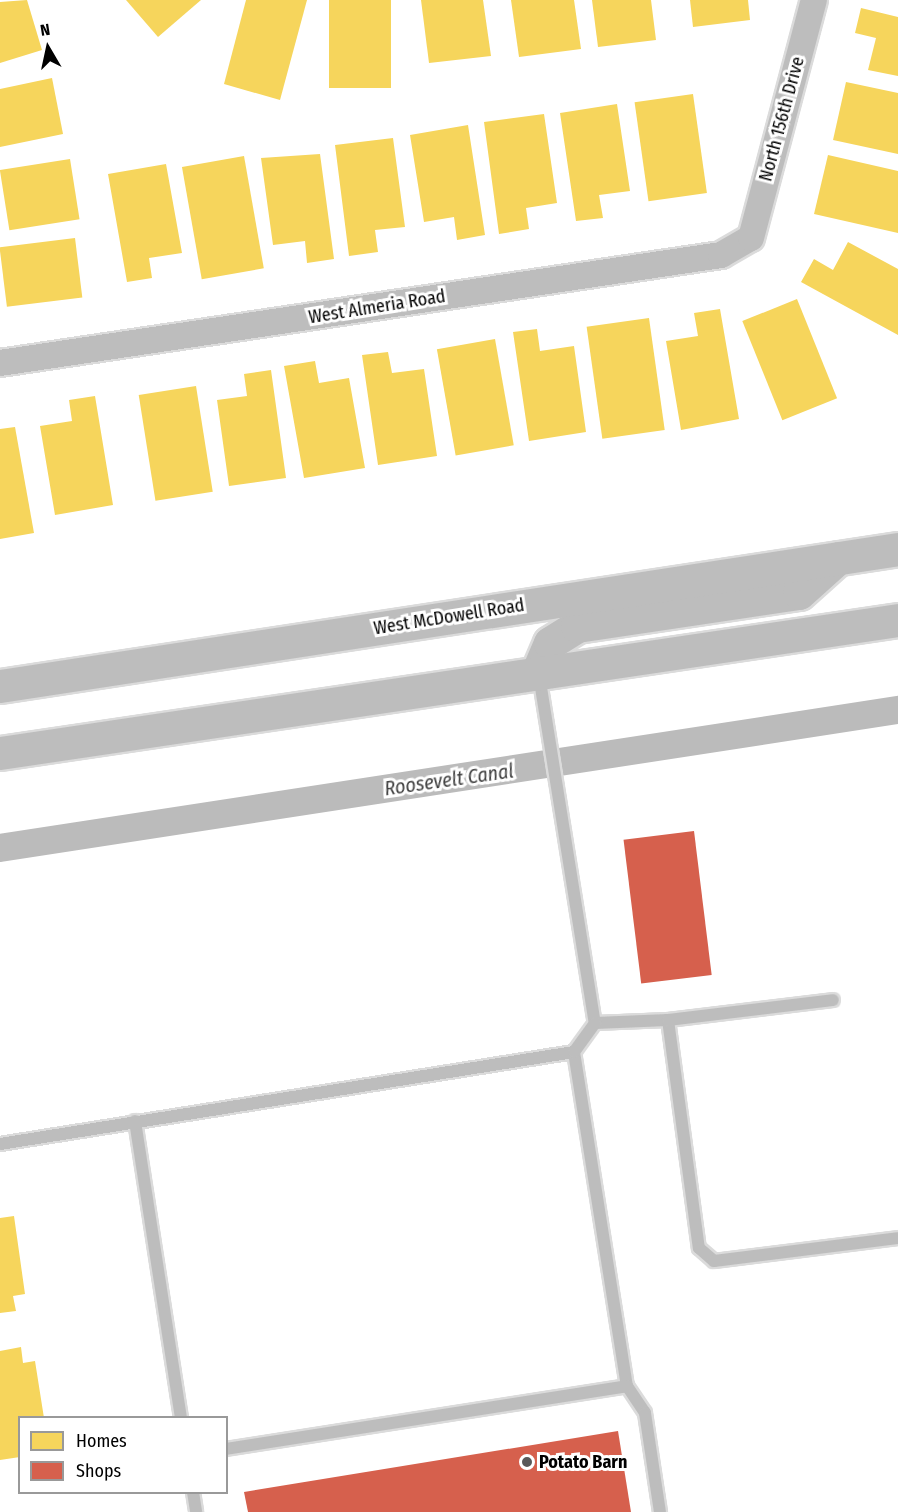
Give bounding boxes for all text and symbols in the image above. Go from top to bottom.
north arrow [18,18,78,78]
text: N [39,20,51,40]
street label: North 156th Drive [755,54,809,184]
street label: West Almeria Road [307,286,447,328]
street label: West McDowell Road [372,594,526,640]
water label: Roosevelt Canal [383,759,515,801]
legend [18,1416,228,1494]
text: Homes [76,1430,127,1452]
place label: Potato Barn [539,1451,627,1473]
marker: Potato Barn [520,1455,534,1469]
text: Shops [76,1460,121,1482]

